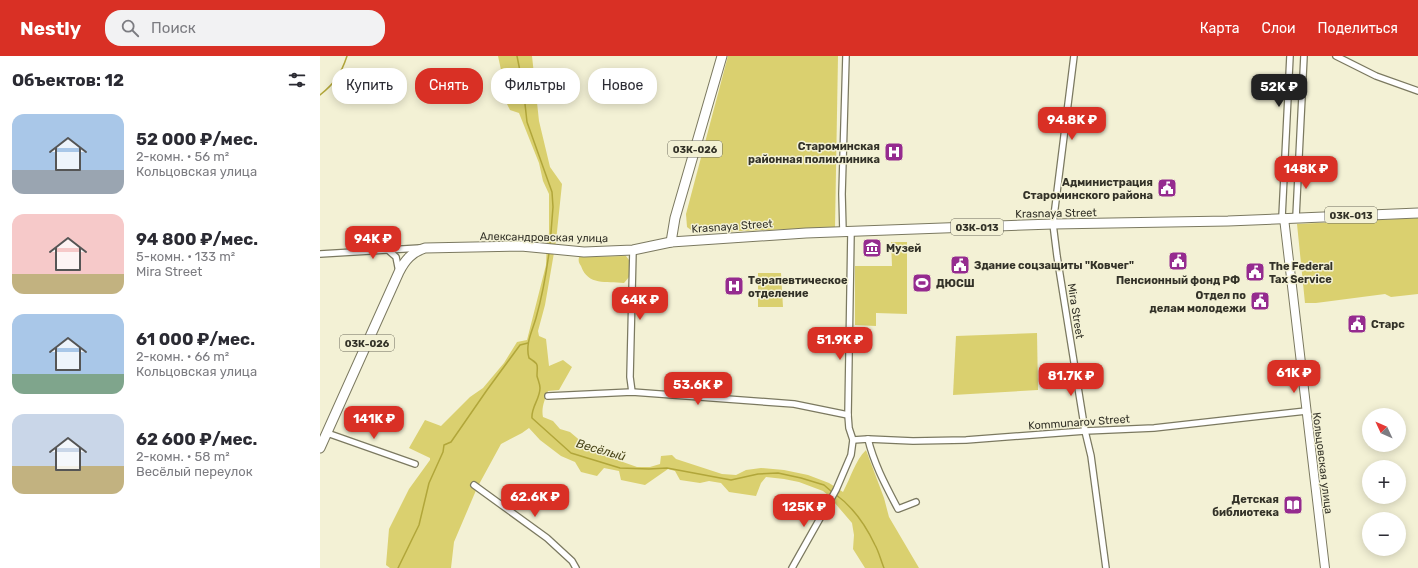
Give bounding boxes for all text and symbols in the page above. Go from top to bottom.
search box [105,10,385,46]
text: Nestly [20,17,81,40]
icon: search [119,17,141,39]
text: Поиск [151,19,196,37]
text: Карта [1200,20,1240,37]
text: Слои [1262,20,1296,37]
text: Поделиться [1318,20,1398,37]
chip: Купить [332,68,407,104]
chip: Снять [415,68,483,104]
chip: Фильтры [491,68,580,104]
chip: Новое [588,68,657,104]
icon: filters [286,69,308,91]
text: Объектов: 12 [12,70,124,90]
pin: 52K ₽ [1251,74,1307,108]
text: 52K ₽ [1260,79,1298,94]
pin: 94.8K ₽ [1035,107,1109,141]
text: 94.8K ₽ [1047,112,1097,127]
text: 52 000 ₽/мес. [136,129,258,149]
icon: home [44,130,92,178]
place label: Староминская районная поликлиника [748,140,880,166]
road number: 03К-026 [668,141,722,157]
hospital icon: Староминская районная поликлиника [883,141,905,163]
text: 2-комн. · 56 m² [136,149,229,164]
pin: 148K ₽ [1273,156,1339,190]
text: 148K ₽ [1284,161,1328,176]
text: Кольцовская улица [136,164,257,179]
place label: Администрация Староминского района [1023,176,1153,202]
public building icon: Администрация Староминского района [1156,177,1178,199]
street label: Krasnaya Street [1015,206,1098,221]
road number: 03К-013 [1325,207,1377,223]
street label: Krasnaya Street [691,217,774,236]
road number: 03К-013 [951,219,1003,235]
pin: 94K ₽ [345,226,401,260]
text: 94 800 ₽/мес. [136,229,258,249]
icon: home [44,230,92,278]
street label: Александровская улица [480,230,608,245]
text: 94K ₽ [354,231,392,246]
museum icon: Музей [861,237,883,259]
place label: Музей [886,242,921,255]
text: 5-комн. · 133 m² [136,249,235,264]
public building icon: Пенсионный фонд РФ [1167,250,1189,272]
public building icon: Здание соцзащиты "Ковчег" [949,254,971,276]
place label: Здание соцзащиты "Ковчег" [974,259,1134,272]
place label: The Federal Tax Service [1269,260,1333,286]
public building icon: The Federal Tax Service [1244,261,1266,283]
text: Mira Street [136,264,202,279]
sports icon: ДЮСШ [911,272,933,294]
place label: Терапевтическое отделение [748,274,848,300]
place label: Пенсионный фонд РФ [1116,274,1240,287]
hospital icon: Терапевтическое отделение [723,275,745,297]
place label: ДЮСШ [936,277,975,290]
street label: Mira Street [1065,282,1086,340]
pin: 64K ₽ [612,287,668,321]
place label: Отдел по делам молодежи [1150,289,1246,315]
public building icon: Отдел по делам молодежи [1249,290,1271,312]
text: 64K ₽ [621,292,659,307]
public building icon: Старс [1346,313,1368,335]
place label: Старс [1371,318,1405,331]
pin: 51.9K ₽ [803,327,877,361]
text: 61 000 ₽/мес. [136,329,255,349]
icon: home [44,330,92,378]
text: 51.9K ₽ [817,332,863,347]
road number: 03К-026 [340,335,394,351]
text: 2-комн. · 66 m² [136,349,229,364]
pin: 61K ₽ [1266,360,1322,394]
pin: 81.7K ₽ [1034,363,1108,397]
text: Кольцовская улица [136,364,257,379]
text: 61K ₽ [1276,365,1312,380]
text: 81.7K ₽ [1048,368,1094,383]
pin: 53.6K ₽ [661,372,735,406]
text: 53.6K ₽ [673,377,723,392]
pin: 141K ₽ [341,406,407,440]
north arrow [1362,408,1406,452]
map controls [1362,408,1406,556]
text: 141K ₽ [353,411,395,426]
street label: Кольцовская улица [1310,411,1335,515]
street label: Kommunarov Street [1028,412,1131,433]
text: 62 600 ₽/мес. [136,429,257,449]
icon: home [44,430,92,478]
water label: Весёлый [575,436,627,464]
text: 2-комн. · 58 m² [136,449,230,464]
button: + [1362,460,1406,504]
text: Весёлый переулок [136,464,253,479]
pin: 62.6K ₽ [498,484,572,518]
text: 62.6K ₽ [510,489,560,504]
place label: Детская библиотека [1212,493,1279,519]
pin: 125K ₽ [771,494,837,528]
library icon: Детская библиотека [1282,494,1304,516]
text: 125K ₽ [782,499,826,514]
button: − [1362,512,1406,556]

